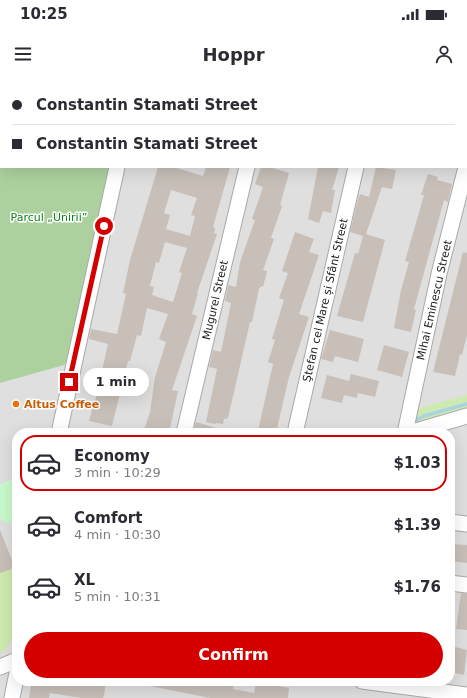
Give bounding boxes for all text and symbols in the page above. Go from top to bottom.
text: 10:25 [20,5,68,23]
icon: menu [12,43,34,65]
icon: person [433,43,455,65]
text: Hoppr [202,44,265,65]
text: Constantin Stamati Street [36,96,257,114]
text: Constantin Stamati Street [36,135,257,153]
park label: Parcul „Unirii” [11,211,87,224]
street label: Ştefan cel Mare și Sfânt Street [300,216,351,383]
route start [95,217,113,235]
street label: Mihai Eminescu Street [414,238,455,361]
street label: Mugurel Street [200,258,231,341]
callout: 1 min [83,368,149,396]
route end [60,373,78,391]
text: 1 min [96,374,136,389]
place label: Altus Coffee [24,398,99,411]
marker: Altus Coffee [11,399,21,409]
icon: car [26,445,62,481]
text: Economy [74,447,150,465]
text: $1.03 [394,454,441,472]
text: 3 min · 10:29 [74,465,161,480]
icon: car [26,507,62,543]
text: Comfort [74,509,142,527]
text: $1.39 [394,516,441,534]
text: 4 min · 10:30 [74,527,161,542]
icon: car [26,569,62,605]
text: XL [74,571,95,589]
text: $1.76 [394,578,441,596]
text: 5 min · 10:31 [74,589,161,604]
button: Confirm [24,632,443,678]

